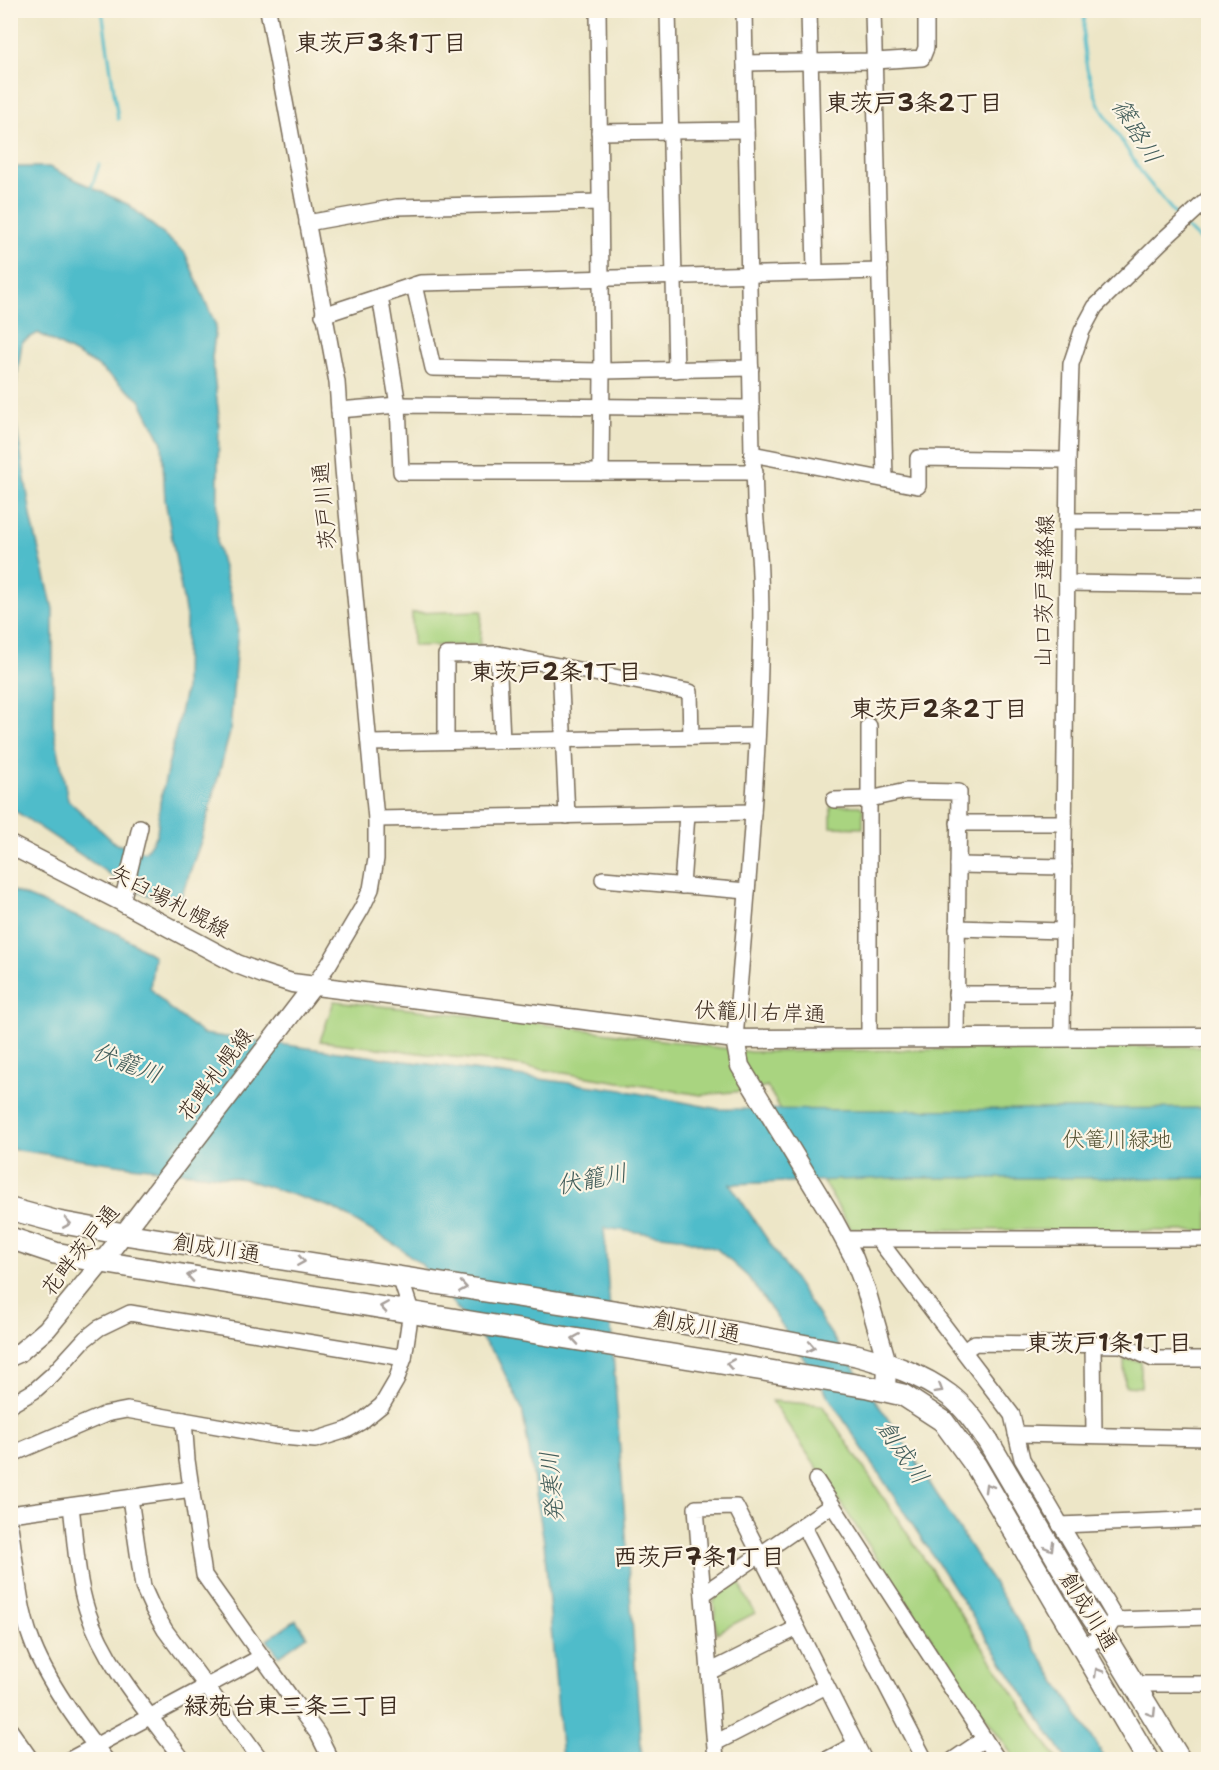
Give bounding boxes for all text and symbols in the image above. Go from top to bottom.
district label: 東茨戸3条1丁目 [295,27,467,59]
district label: 東茨戸3条2丁目 [825,87,1003,119]
water label: 篠路川 [1104,92,1170,170]
street label: 茨戸川通 [306,461,342,551]
street label: 山口茨戸連絡線 [1028,514,1060,668]
district label: 東茨戸2条1丁目 [470,656,642,688]
district label: 東茨戸2条2丁目 [850,693,1028,725]
street label: 矢臼場札幌線 [105,857,235,945]
street label: 伏籠川右岸通 [694,995,826,1029]
street label: 花畔札幌線 [170,1021,260,1127]
water label: 伏籠川 [88,1035,166,1091]
park label: 伏篭川緑地 [1062,1125,1172,1154]
water label: 伏籠川 [554,1156,630,1202]
street label: 花畔茨戸通 [34,1198,126,1302]
one-way arrow [62,1217,72,1229]
street label: 創成川通 [171,1227,263,1269]
one-way arrow [296,1254,306,1267]
one-way arrow [187,1271,196,1283]
one-way arrow [457,1280,467,1293]
one-way arrow [379,1301,389,1314]
street label: 創成川通 [651,1303,743,1349]
district label: 東茨戸1条1丁目 [1026,1327,1192,1359]
one-way arrow [571,1333,580,1345]
one-way arrow [805,1340,815,1353]
one-way arrow [725,1359,734,1371]
one-way arrow [933,1382,943,1394]
water label: 創成川 [870,1413,936,1491]
water label: 発寒川 [533,1450,571,1524]
one-way arrow [984,1483,995,1493]
district label: 西茨戸7条1丁目 [613,1541,785,1573]
one-way arrow [1042,1541,1054,1552]
street label: 創成川通 [1053,1566,1125,1656]
one-way arrow [1094,1668,1105,1679]
district label: 緑苑台東三条三丁目 [184,1690,400,1722]
one-way arrow [1144,1707,1156,1717]

